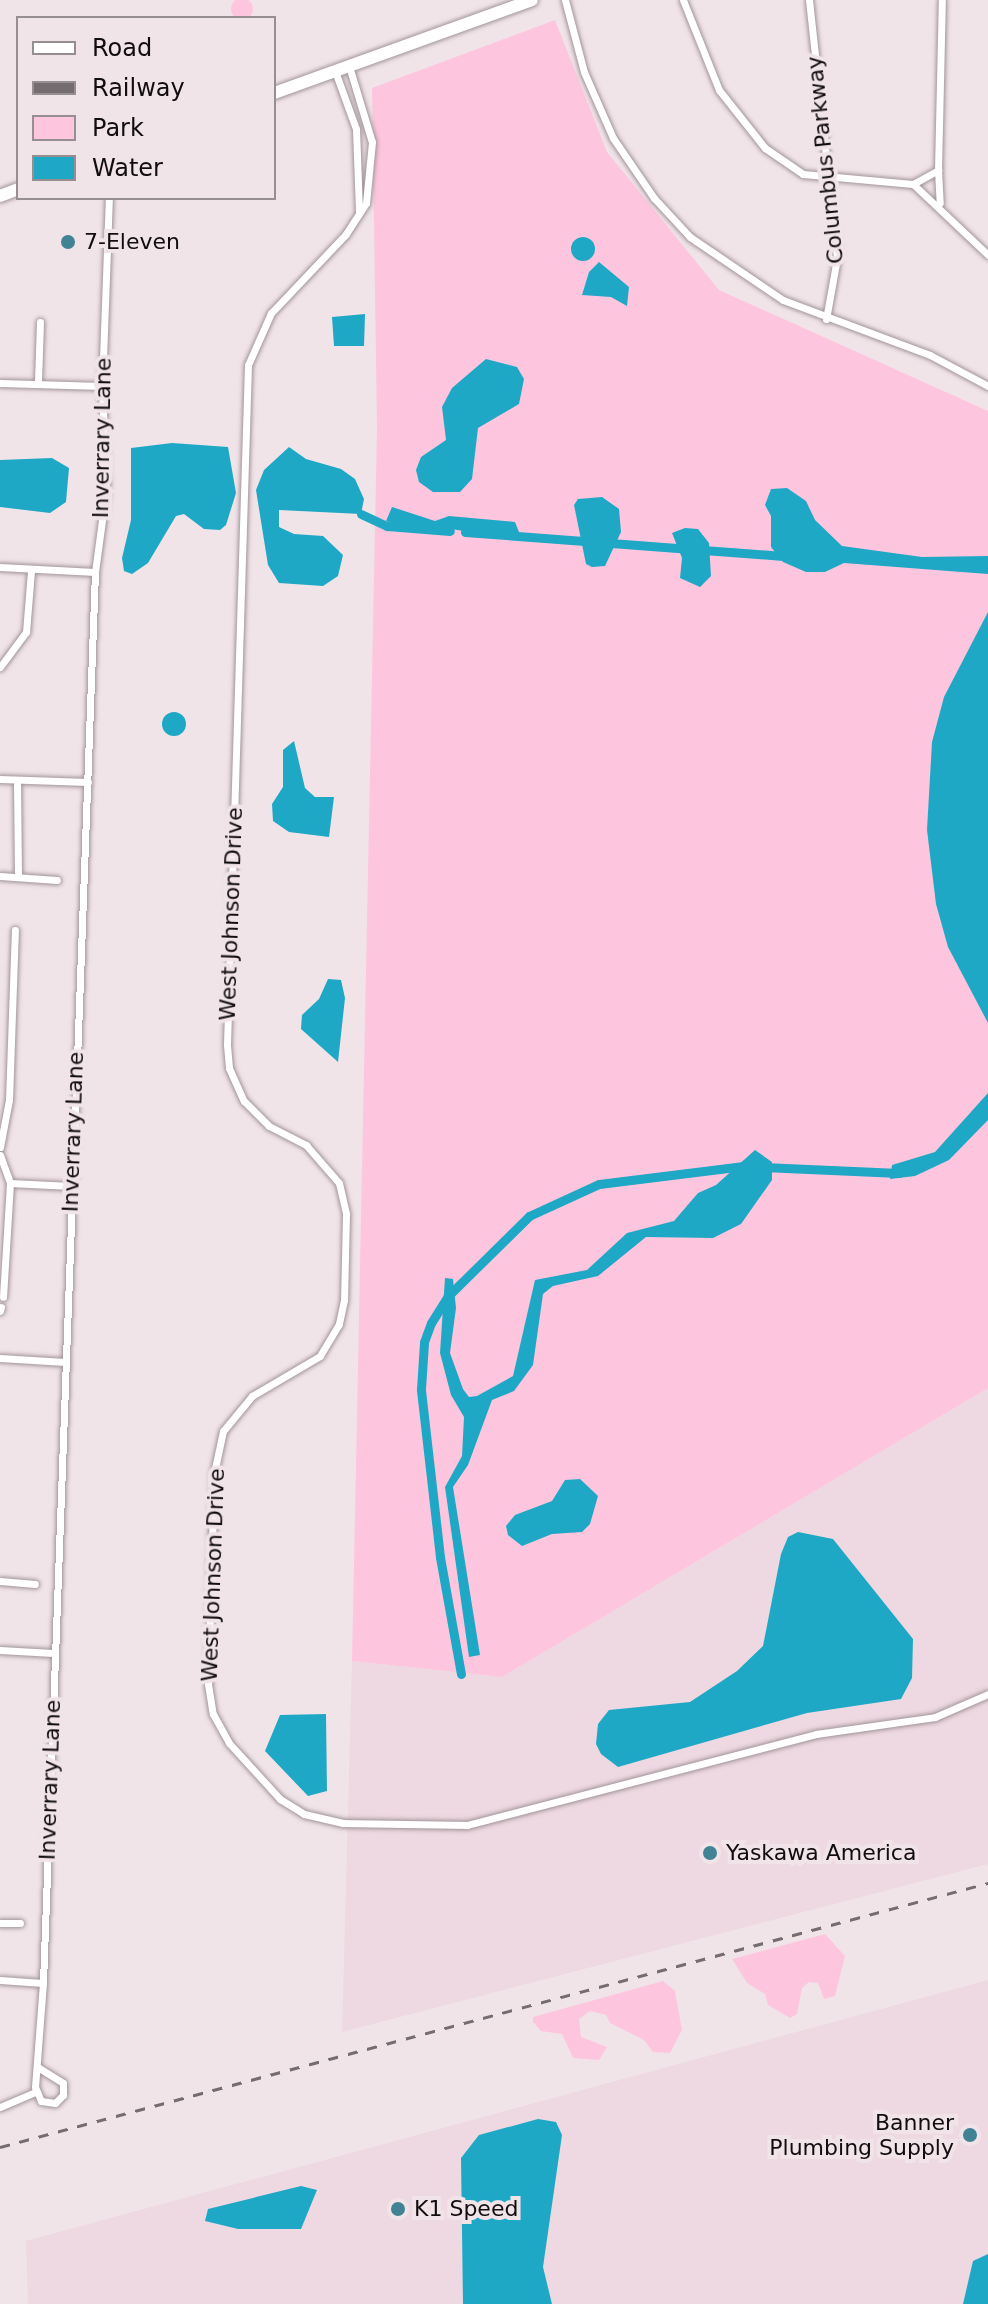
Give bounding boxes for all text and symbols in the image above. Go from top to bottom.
legend [16,16,276,200]
text: Road [92,34,152,62]
street label: Columbus Parkway [801,55,849,265]
text: Railway [92,74,185,102]
text: Park [92,114,144,142]
text: Water [92,154,163,182]
place label: 7-Eleven [84,229,180,255]
marker: 7-Eleven [59,233,77,251]
street label: Inverrary Lane [87,358,117,518]
street label: West Johnson Drive [214,807,248,1021]
street label: Inverrary Lane [57,1051,89,1213]
street label: West Johnson Drive [196,1468,230,1682]
street label: Inverrary Lane [34,1699,66,1861]
place label: Yaskawa America [726,1840,916,1866]
marker: Yaskawa America [701,1844,719,1862]
place label: Banner Plumbing Supply [769,2109,954,2160]
marker: Banner Plumbing Supply [961,2126,979,2144]
place label: K1 Speed [414,2196,518,2222]
marker: K1 Speed [389,2200,407,2218]

